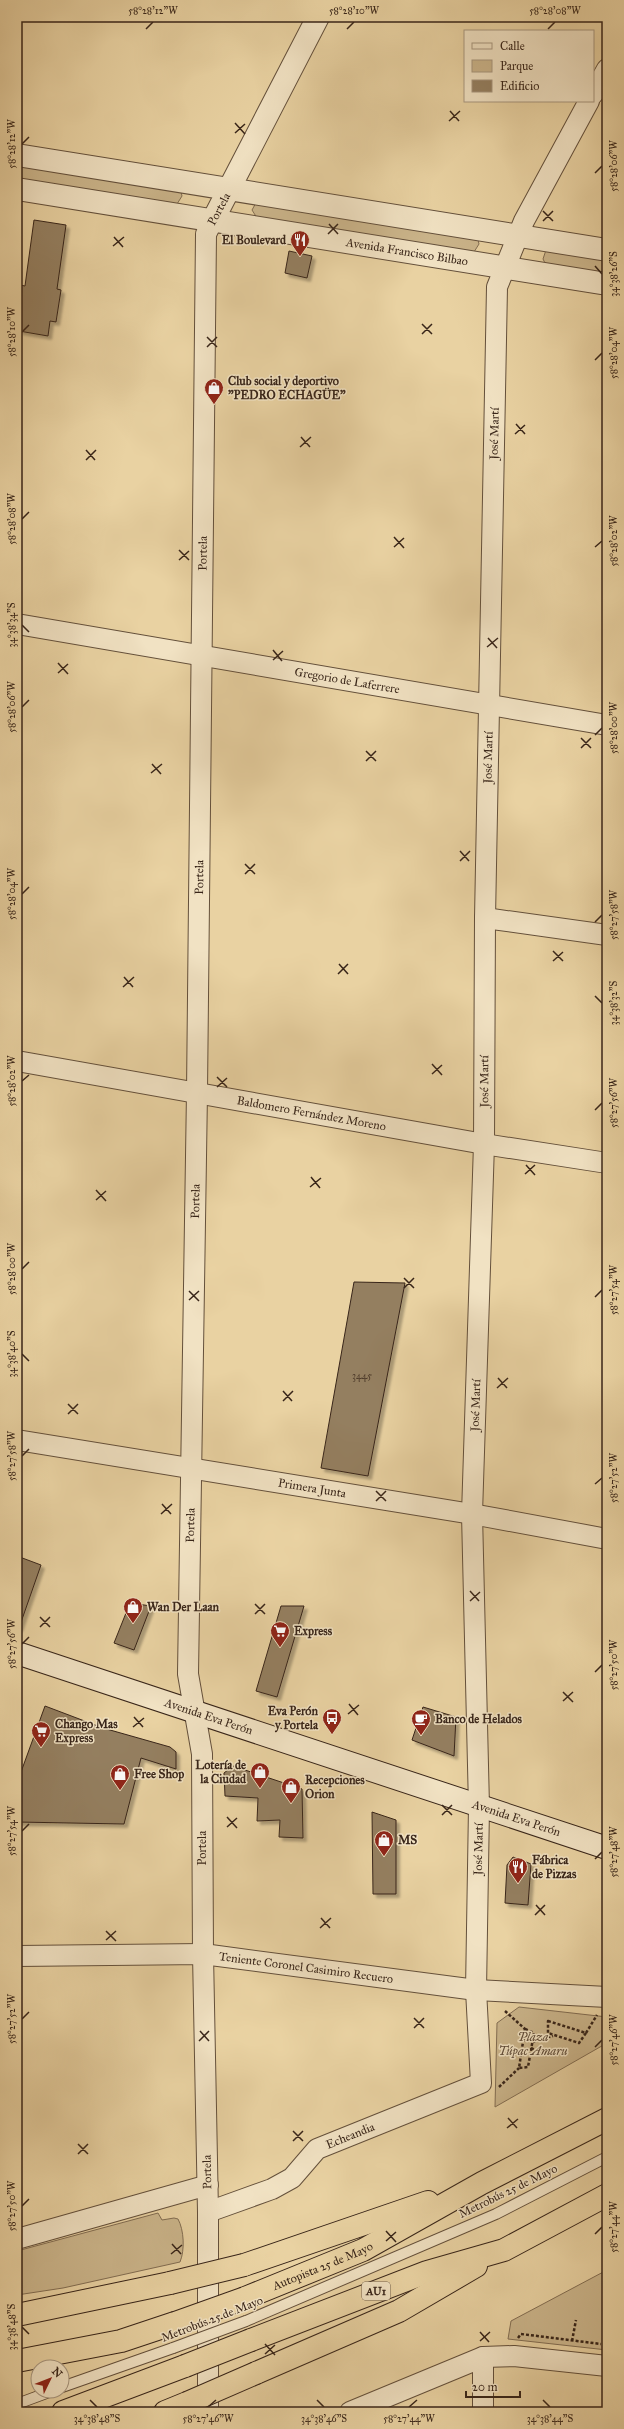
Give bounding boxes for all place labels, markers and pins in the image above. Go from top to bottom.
restaurant icon: El Boulevard [289,229,311,257]
place label: El Boulevard [222,233,287,247]
place label: Club social y deportivo "PEDRO ECHAGÜE" [228,374,346,402]
shop icon: Club social y deportivo "PEDRO ECHAGÜE" [203,377,225,405]
shop icon: Wan Der Laan [122,1596,144,1624]
place label: Wan Der Laan [147,1600,220,1614]
supermarket icon: Express [269,1620,291,1648]
place label: Express [294,1624,333,1639]
place label: Eva Perón y Portela [268,1704,319,1733]
bus stop icon: Eva Perón y Portela [321,1707,343,1735]
cafe icon: Banco de Helados [410,1708,432,1736]
place label: Banco de Helados [435,1712,523,1726]
place label: Chango Mas Express [55,1717,118,1746]
supermarket icon: Chango Mas Express [30,1720,52,1748]
place label: Lotería de la Ciudad [195,1758,247,1786]
shop icon: Lotería de la Ciudad [249,1761,271,1789]
shop icon: Free Shop [109,1763,131,1791]
place label: Free Shop [134,1767,184,1782]
place label: Recepciones Orion [305,1773,365,1801]
shop icon: Recepciones Orion [280,1776,302,1804]
shop icon: MS [373,1829,395,1857]
place label: MS [398,1833,417,1847]
place label: Fábrica de Pizzas [532,1853,577,1881]
restaurant icon: Fábrica de Pizzas [507,1856,529,1884]

